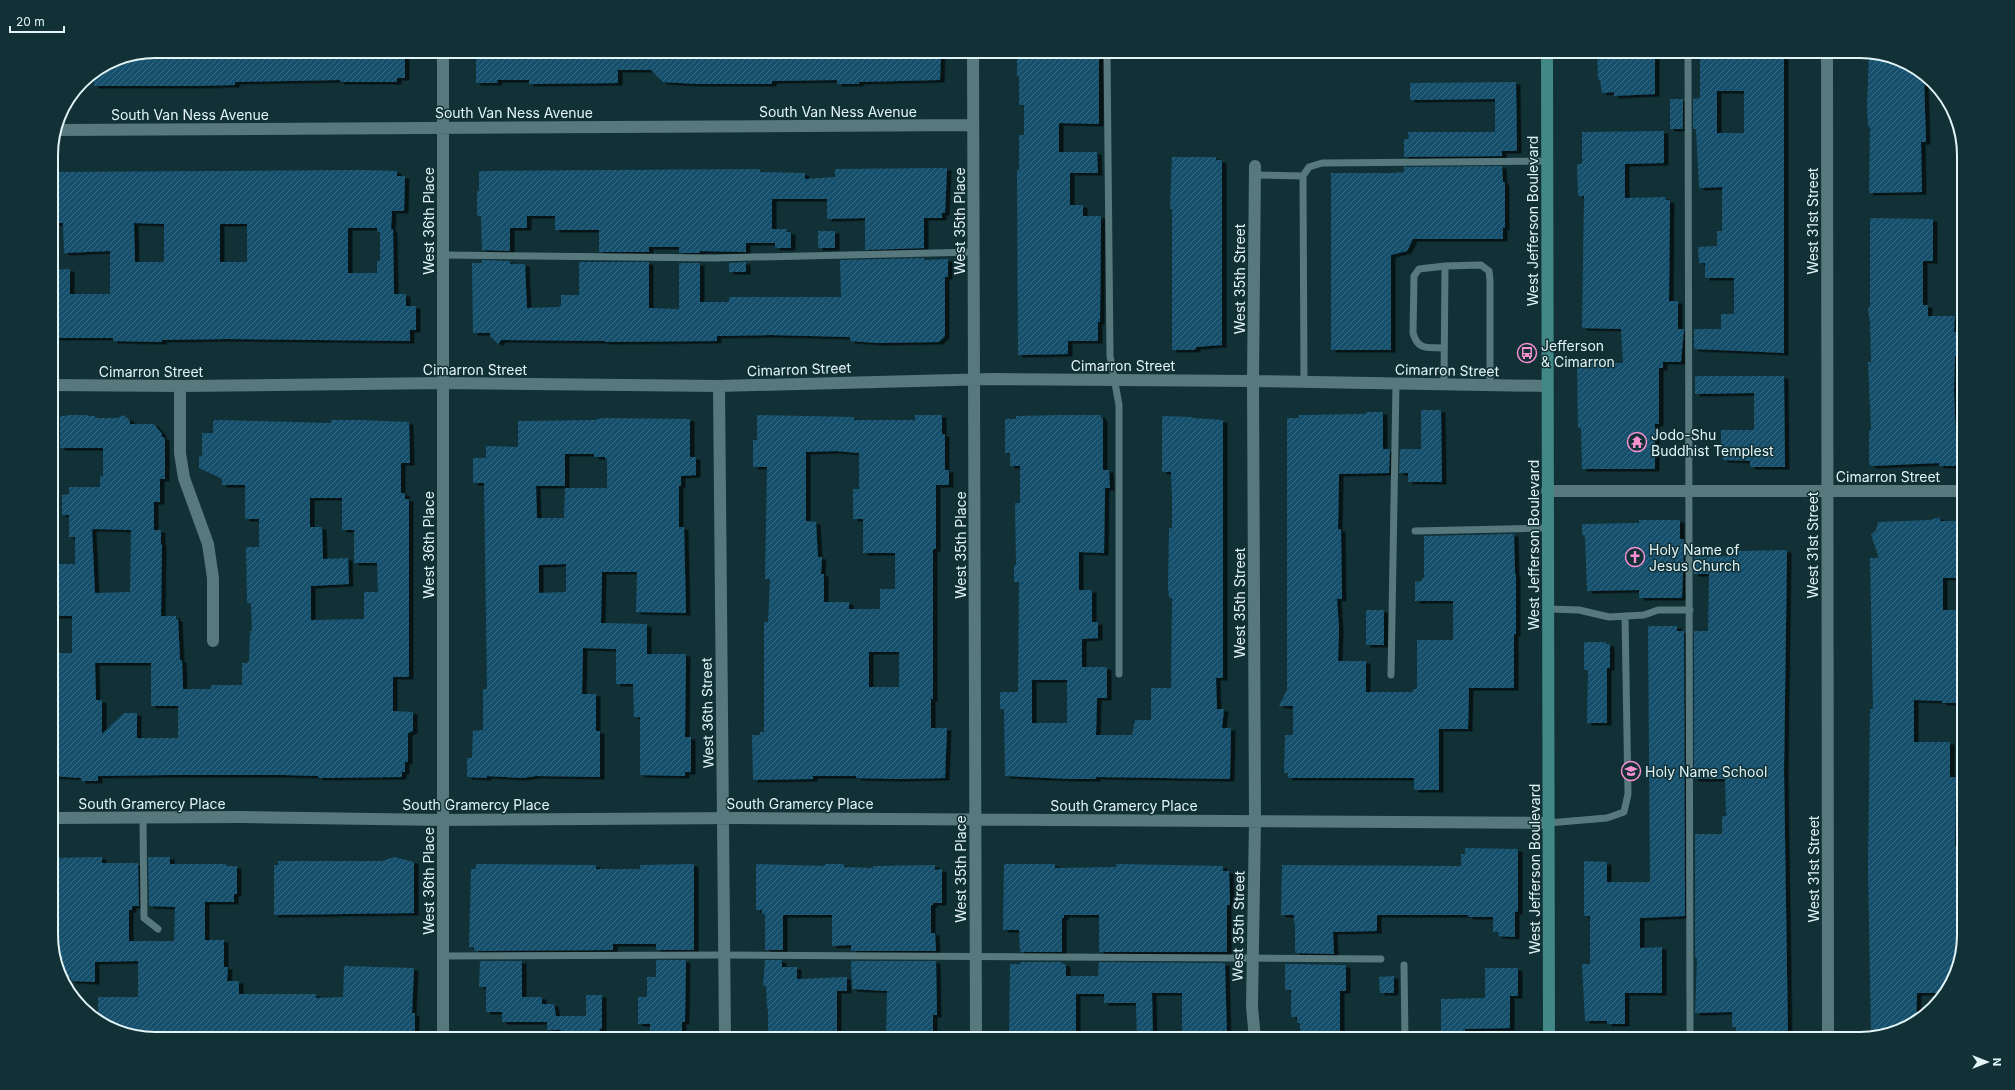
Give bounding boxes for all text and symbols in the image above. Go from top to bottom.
scale bar [10,8,64,34]
text: 20 m [16,14,45,29]
street label: South Van Ness Avenue [759,103,917,120]
street label: South Van Ness Avenue [435,104,593,121]
street label: South Van Ness Avenue [111,106,269,123]
street label: West Jefferson Boulevard [1524,136,1541,306]
street label: West 36th Place [420,167,437,275]
street label: West 35th Place [951,167,968,275]
street label: West 31st Street [1804,167,1821,274]
street label: West 35th Street [1231,223,1248,334]
place label: Jefferson & Cimarron [1541,337,1615,370]
bus stop icon: Jefferson & Cimarron [1516,342,1538,364]
street label: Cimarron Street [1071,357,1176,374]
street label: Cimarron Street [747,359,852,379]
street label: Cimarron Street [423,361,528,378]
street label: Cimarron Street [1395,361,1500,379]
street label: Cimarron Street [99,363,204,380]
place label: Jodo-Shu Buddhist Templest [1651,426,1774,459]
temple icon: Jodo-Shu Buddhist Templest [1626,431,1648,453]
street label: West Jefferson Boulevard [1525,460,1542,630]
street label: Cimarron Street [1836,468,1941,485]
street label: West 36th Place [420,491,437,599]
street label: West 35th Place [952,491,969,599]
street label: West 31st Street [1804,491,1821,598]
place label: Holy Name of Jesus Church [1649,541,1740,574]
church icon: Holy Name of Jesus Church [1624,546,1646,568]
street label: West 35th Street [1231,547,1248,658]
street label: West 36th Street [698,657,716,769]
school or university icon: Holy Name School [1620,760,1642,782]
place label: Holy Name School [1645,763,1767,780]
street label: West Jefferson Boulevard [1526,784,1543,954]
street label: South Gramercy Place [78,795,226,812]
street label: South Gramercy Place [726,795,874,812]
street label: South Gramercy Place [402,796,550,813]
street label: South Gramercy Place [1050,797,1198,814]
street label: West 35th Place [952,815,969,923]
street label: West 31st Street [1805,815,1822,922]
street label: West 36th Place [420,827,437,935]
street label: West 35th Street [1229,870,1247,981]
north arrow [1967,1042,2007,1082]
text: N [1990,1058,2004,1066]

